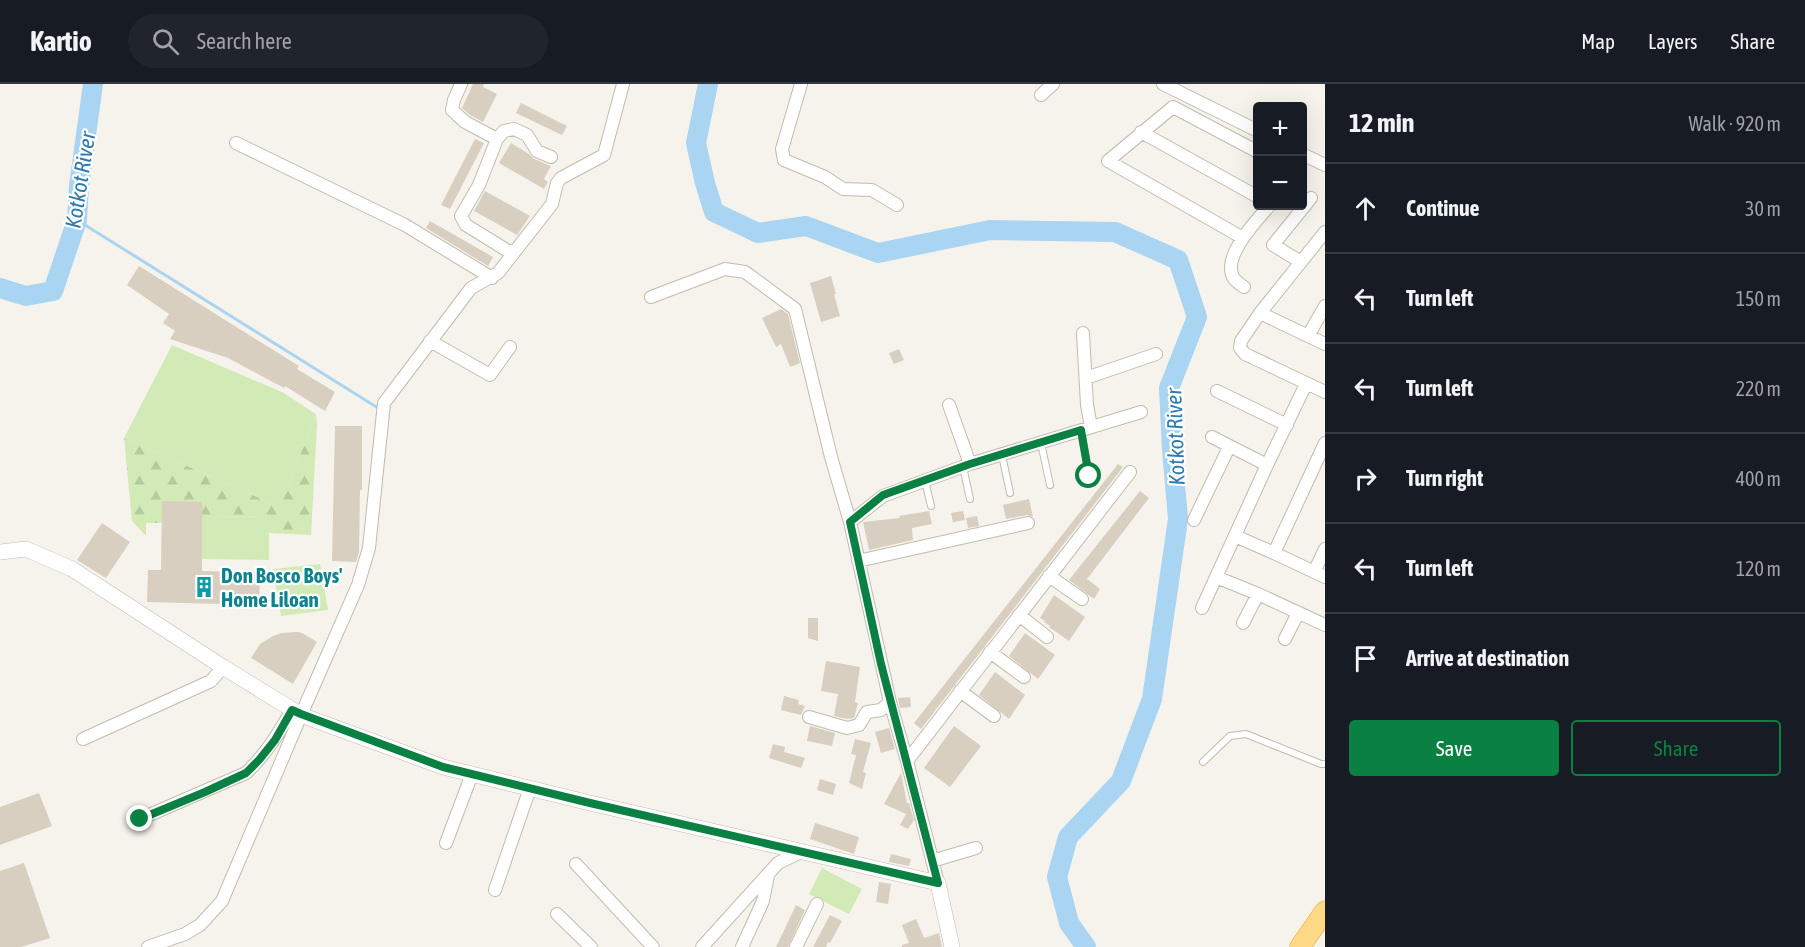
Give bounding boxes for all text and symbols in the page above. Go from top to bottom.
search box [128,14,548,68]
text: Kartio [30,25,92,57]
icon: search [149,25,182,58]
text: Search here [197,28,292,54]
text: Map [1581,29,1615,53]
text: Layers [1648,29,1698,53]
text: Share [1731,29,1775,53]
map controls [1253,102,1307,210]
button: + [1253,102,1307,156]
text: 12 min [1349,108,1414,138]
text: Walk · 920 m [1689,112,1781,135]
water label: Kotkot River [60,128,101,230]
button: − [1253,156,1307,210]
icon: ahead [1349,192,1382,225]
text: Continue [1406,195,1480,221]
text: 30 m [1745,197,1781,220]
icon: left [1349,282,1382,315]
text: Turn left [1406,285,1473,311]
text: 150 m [1736,287,1781,310]
icon: left [1349,372,1382,405]
text: Turn left [1406,375,1473,401]
text: 220 m [1736,377,1781,400]
water label: Kotkot River [1160,386,1190,486]
route start [1075,462,1101,488]
icon: right [1349,462,1382,495]
text: Turn right [1406,465,1483,491]
text: 400 m [1736,467,1781,490]
icon: left [1349,552,1382,585]
text: Turn left [1406,555,1473,581]
text: 120 m [1736,557,1781,580]
place label: Don Bosco Boys' Home Liloan [221,563,343,611]
building icon: Don Bosco Boys' Home Liloan [192,575,216,599]
icon: arrive [1349,642,1382,675]
text: Arrive at destination [1406,645,1569,671]
button: Save [1349,720,1559,776]
button: Share [1571,720,1781,776]
route end [126,805,152,831]

